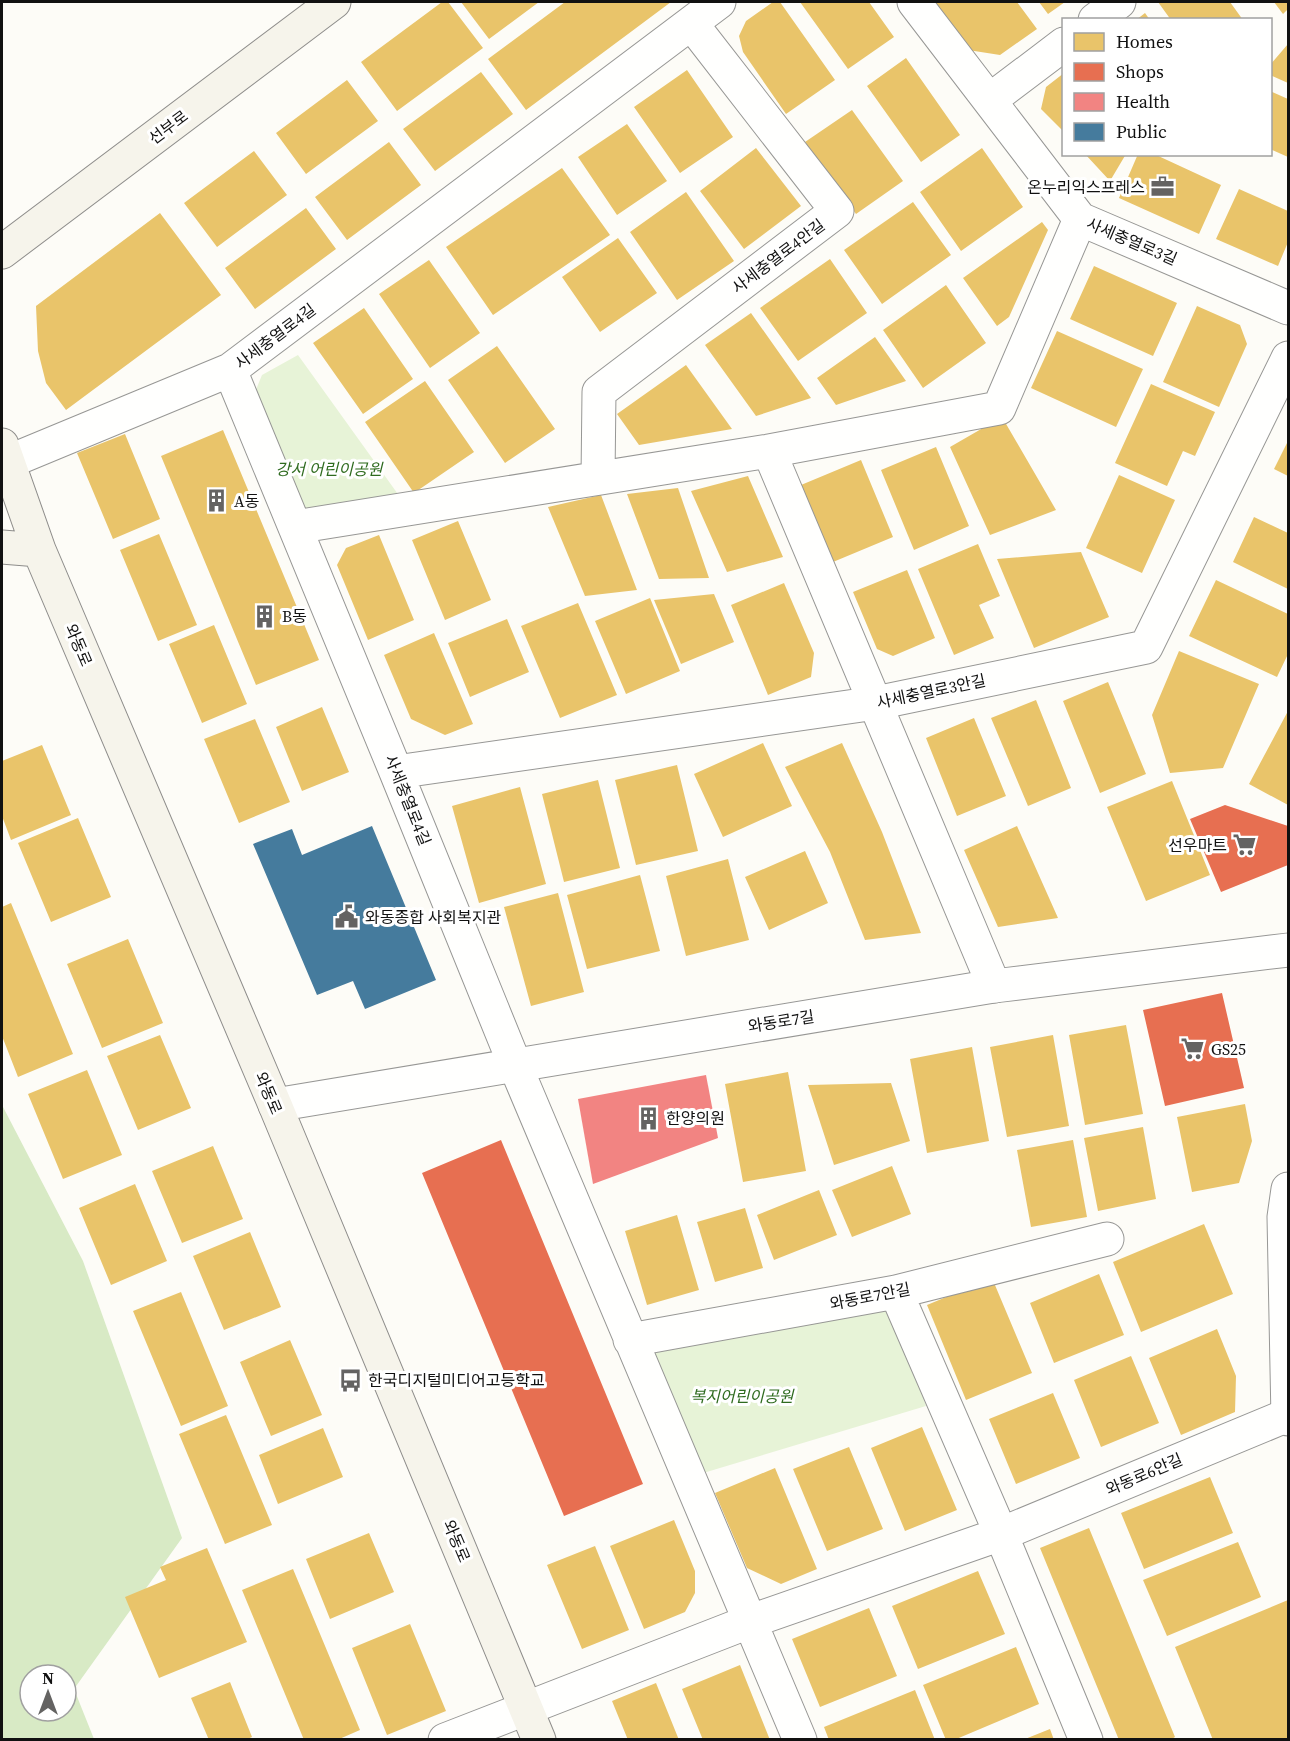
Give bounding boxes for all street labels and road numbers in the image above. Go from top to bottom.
street label: 선부로 [144,105,192,149]
street label: 사세충열로3길 [1083,212,1181,270]
street label: 사세충열로4안길 [727,214,829,298]
street label: 사세충열로4길 [230,298,320,374]
street label: 와동로 [60,620,98,670]
street label: 사세충열로3안길 [874,669,988,713]
street label: 사세충열로4길 [380,751,436,849]
street label: 와동로7길 [746,1005,816,1037]
street label: 와동로 [250,1068,288,1118]
street label: 와동로7안길 [828,1277,912,1315]
street label: 와동로6안길 [1102,1448,1186,1500]
street label: 와동로 [438,1516,476,1566]

